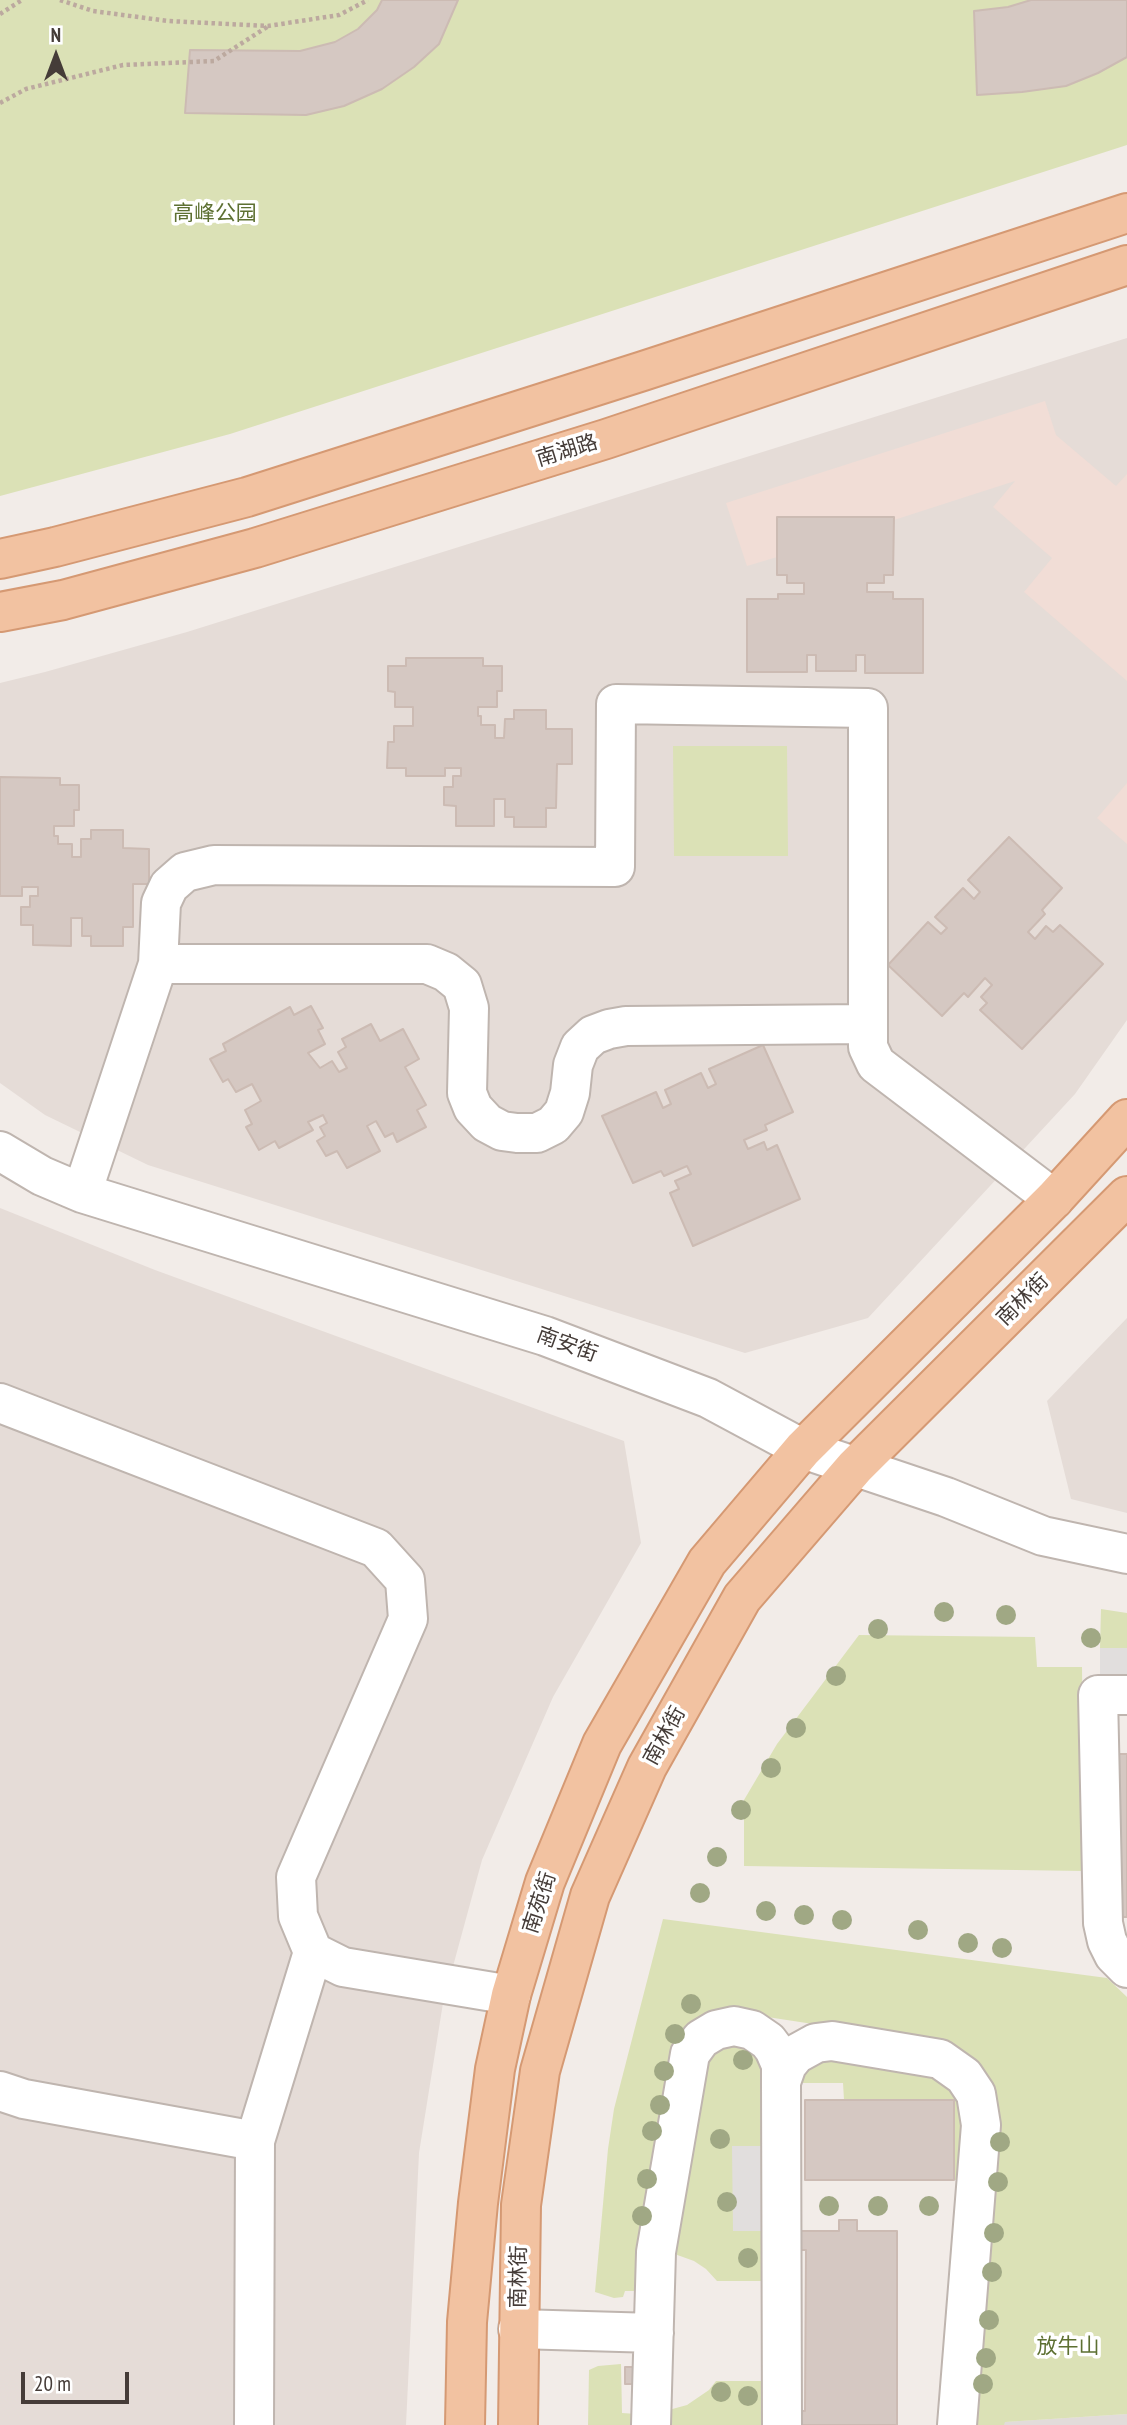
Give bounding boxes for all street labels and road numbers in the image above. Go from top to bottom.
street label: 南湖路 [533,430,601,472]
street label: 南林街 [992,1269,1054,1331]
street label: 南安街 [533,1322,601,1368]
street label: 南林街 [639,1702,691,1770]
street label: 南苑街 [518,1869,562,1937]
street label: 南林街 [506,2245,532,2309]

